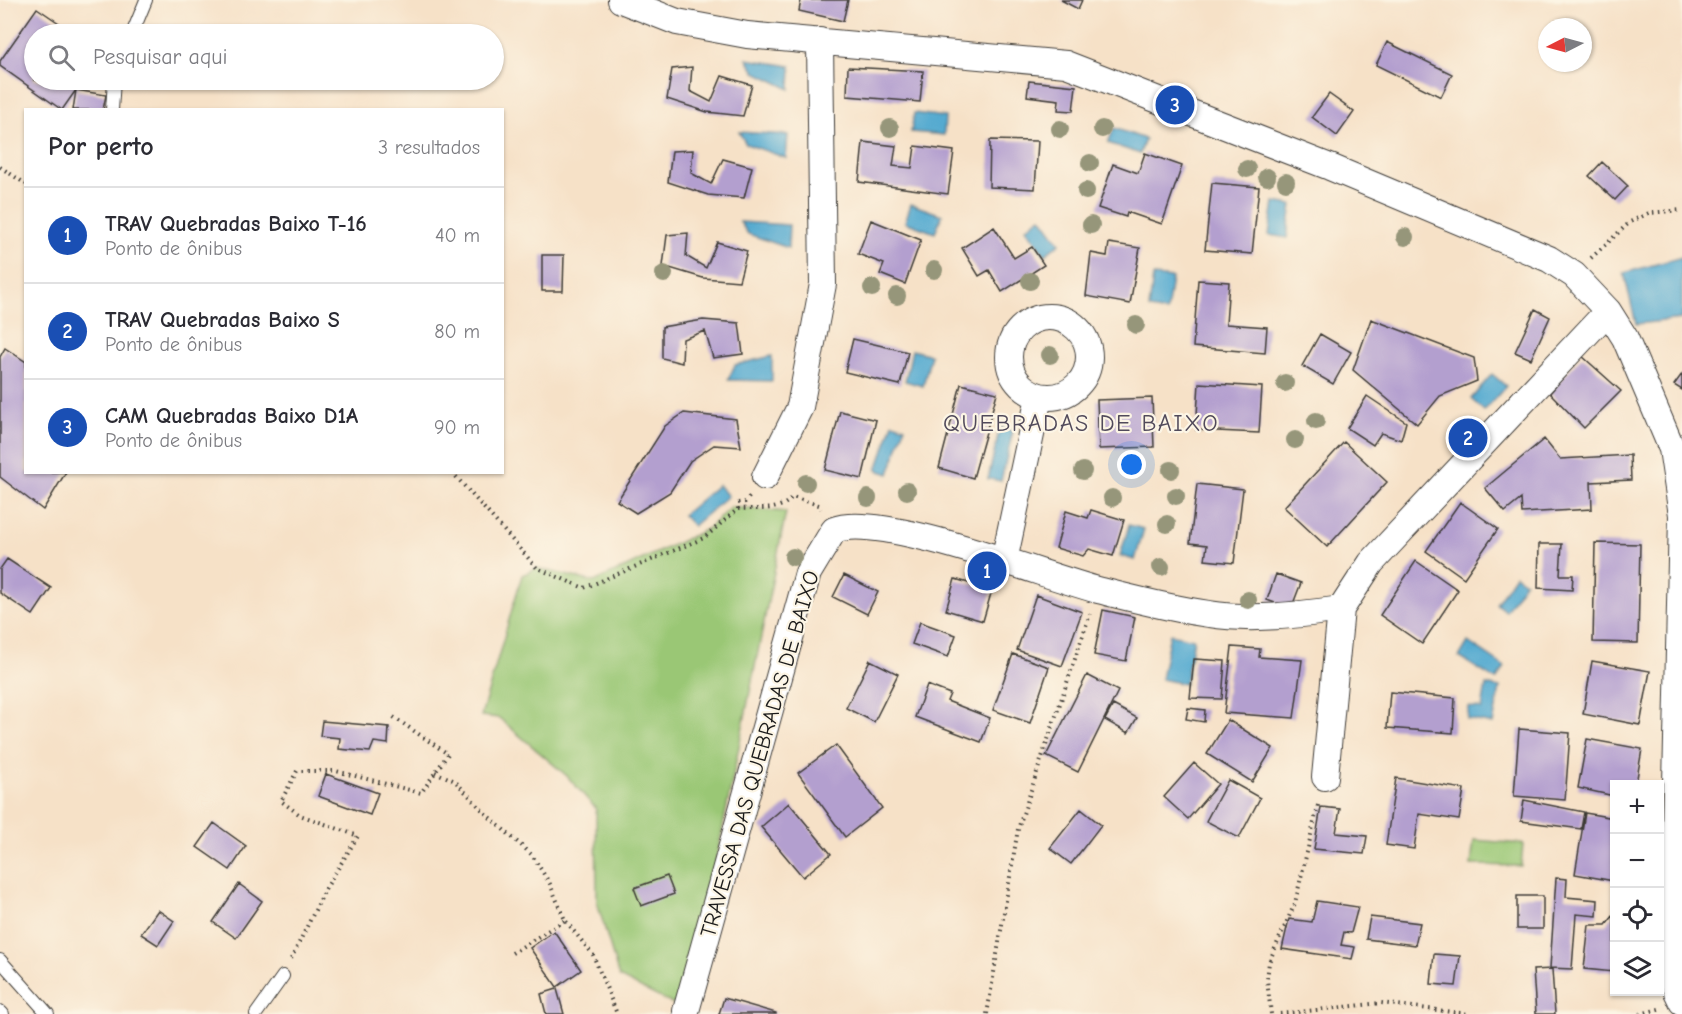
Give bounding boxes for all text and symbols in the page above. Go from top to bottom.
north arrow [1538,18,1592,72]
search box [24,24,504,90]
icon: search [45,41,78,74]
text: Pesquisar aqui [93,44,228,70]
pin: 3 [1156,82,1194,128]
text: Por perto [48,132,154,162]
text: 3 resultados [378,136,480,159]
text: TRAV Quebradas Baixo T-16 [105,211,367,237]
text: 1 [64,224,71,247]
text: 40 m [435,224,480,247]
text: Ponto de ônibus [105,237,242,260]
text: TRAV Quebradas Baixo S [105,307,340,333]
text: 2 [63,320,72,343]
text: 80 m [434,320,480,343]
text: Ponto de ônibus [105,333,242,356]
text: CAM Quebradas Baixo D1A [105,403,358,429]
district label: QUEBRADAS DE BAIXO [943,409,1219,437]
text: 3 [63,416,72,439]
text: 90 m [434,416,480,439]
pin: 2 [1448,416,1488,460]
text: Ponto de ônibus [105,429,242,452]
your location [1117,450,1146,479]
pin: 1 [968,548,1006,594]
street label: TRAVESSA DAS QUEBRADAS DE BAIXO [695,568,825,940]
map controls [1610,780,1664,996]
button: + [1610,780,1664,834]
button: − [1610,834,1664,888]
button: locate [1610,888,1664,942]
button: layers [1610,942,1664,996]

